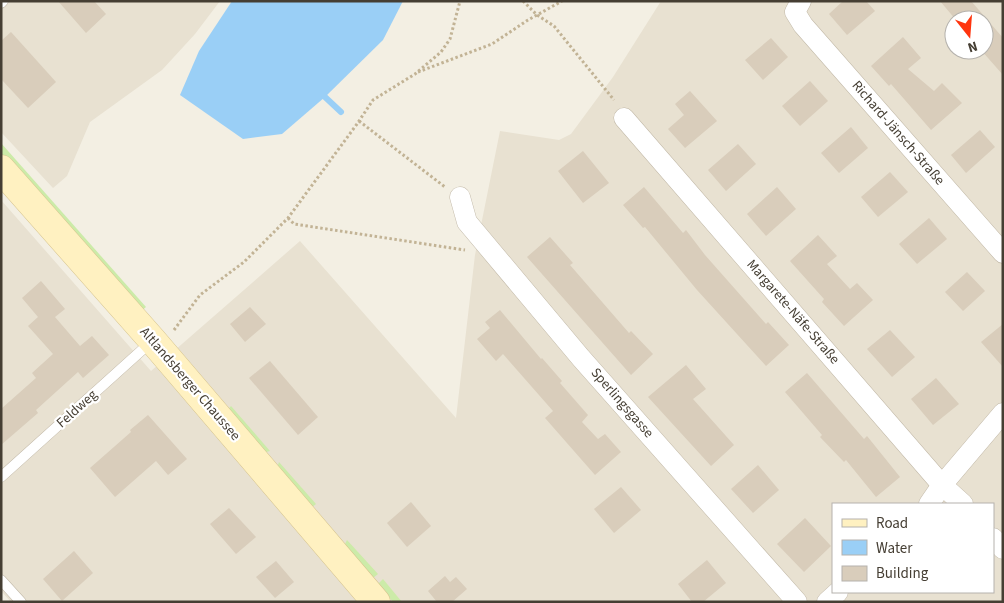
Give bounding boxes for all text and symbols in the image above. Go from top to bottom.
north arrow [944,10,994,60]
text: N [965,36,980,57]
street label: Richard-Jänsch-Straße [847,76,949,190]
street label: Margarete-Näfe-Straße [742,255,844,369]
street label: Altlandsberger Chaussee [135,323,245,445]
street label: Sperlingsgasse [586,364,658,443]
street label: Feldweg [52,385,102,433]
legend [832,503,994,593]
text: Road [876,513,908,534]
text: Water [876,538,913,559]
text: Building [876,563,929,584]

